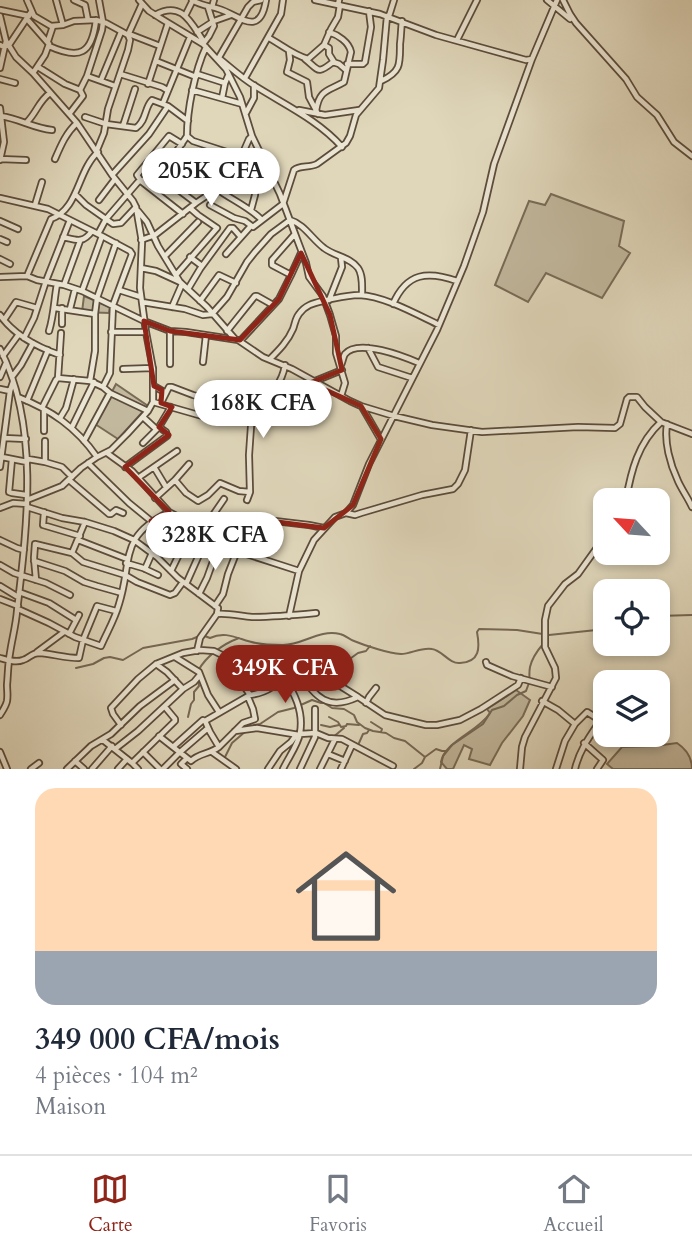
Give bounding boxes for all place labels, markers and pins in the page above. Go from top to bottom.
pin: 205K CFA [139,148,283,208]
pin: 168K CFA [191,380,335,440]
pin: 328K CFA [143,512,287,572]
pin: 349K CFA [213,646,357,705]

